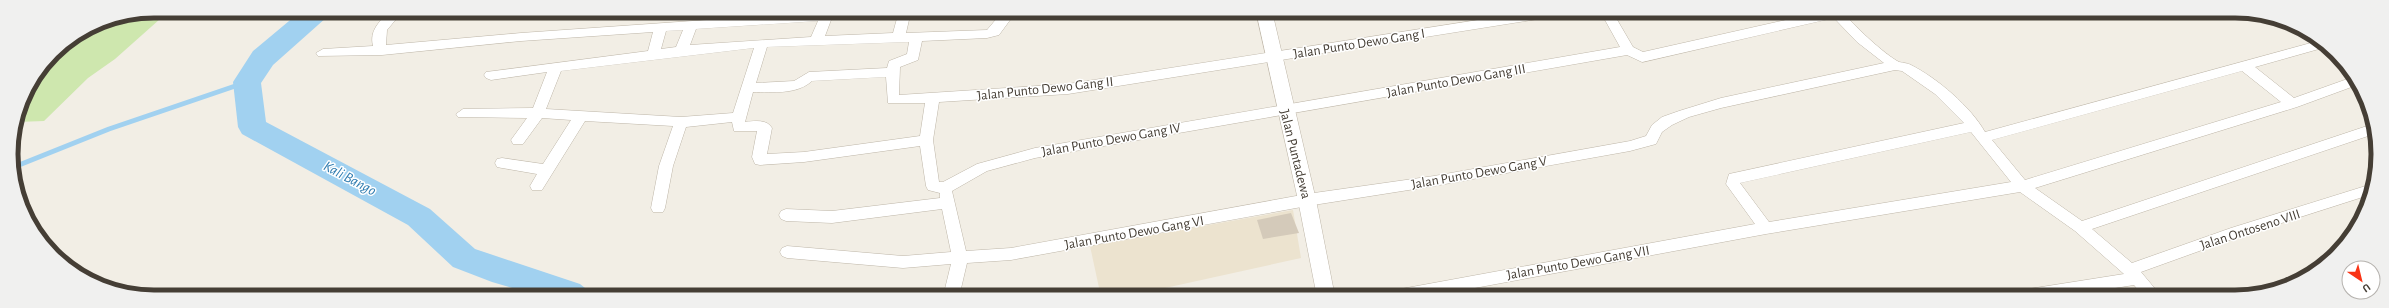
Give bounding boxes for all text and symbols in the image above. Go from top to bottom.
street label: Jalan Punto Dewo Gang I [1292,27,1426,61]
street label: Jalan Punto Dewo Gang III [1386,62,1527,100]
street label: Jalan Punto Dewo Gang II [976,75,1114,103]
street label: Jalan Puntadewa [1277,108,1313,201]
street label: Jalan Punto Dewo Gang IV [1041,121,1182,159]
street label: Jalan Punto Dewo Gang V [1410,154,1548,192]
water label: Kali Bango [321,158,379,198]
street label: Jalan Ontoseno VIII [2199,207,2302,253]
street label: Jalan Punto Dewo Gang VI [1063,214,1205,252]
street label: Jalan Punto Dewo Gang VII [1506,244,1651,282]
north arrow [2341,260,2381,300]
text: U [2360,281,2372,294]

